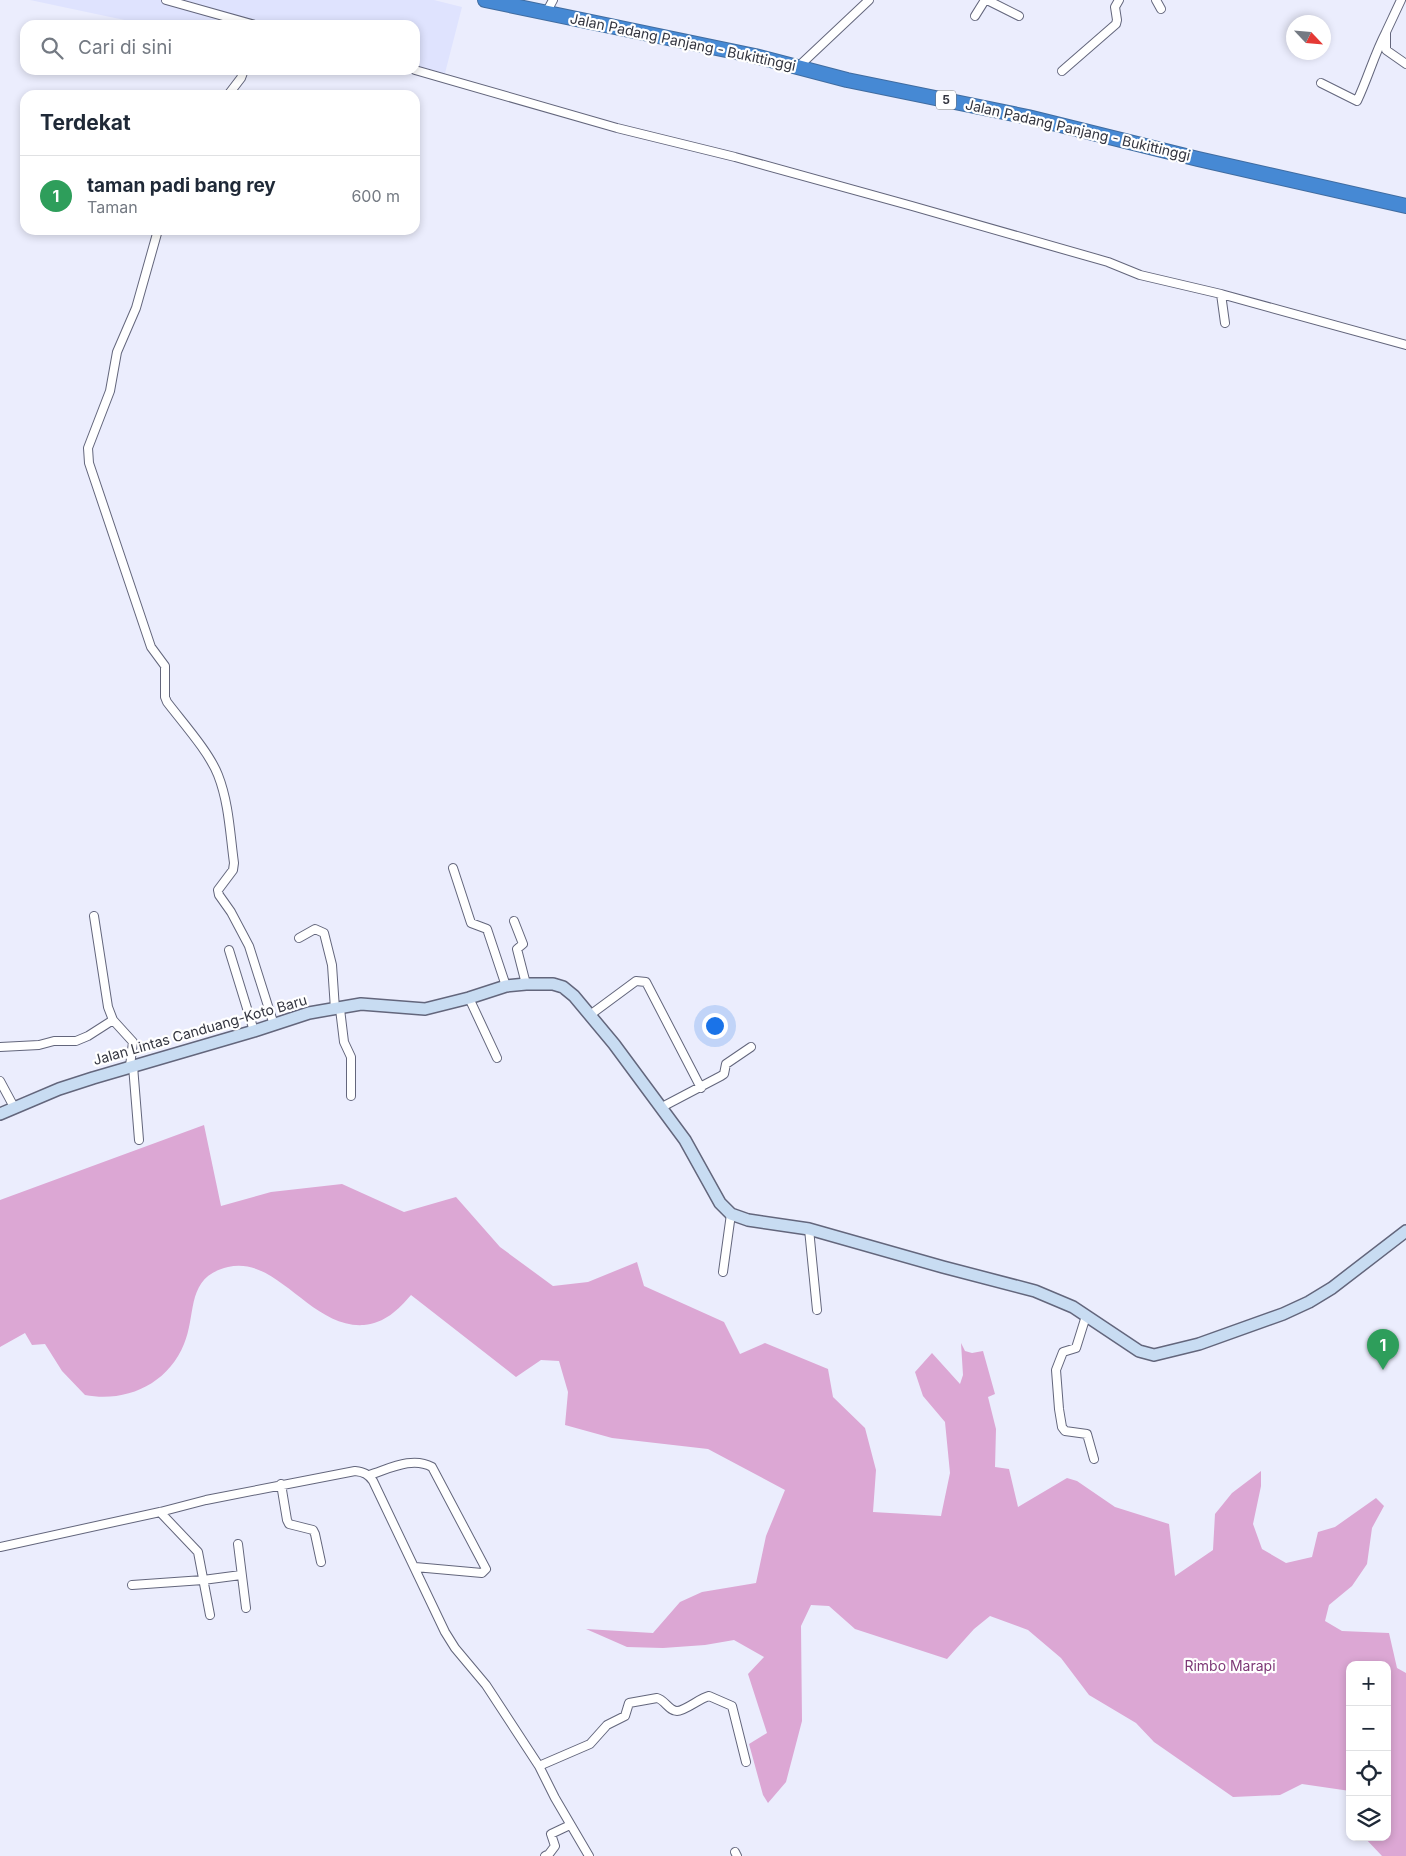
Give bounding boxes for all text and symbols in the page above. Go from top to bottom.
street label: Jalan Padang Panjang - Bukittinggi [569,9,798,74]
north arrow [1286,15,1331,60]
search box [20,20,420,75]
icon: search [38,34,66,62]
text: Cari di sini [78,36,172,59]
road number: 5 [936,90,956,110]
street label: Jalan Padang Panjang - Bukittinggi [964,95,1192,164]
text: Terdekat [40,110,131,135]
text: taman padi bang rey [87,174,276,197]
text: 1 [53,186,59,206]
text: 600 m [351,186,400,206]
text: Taman [87,197,138,217]
street label: Jalan Lintas Canduang-Koto Baru [91,991,309,1068]
your location [702,1013,728,1039]
pin: 1 [1367,1329,1399,1370]
park label: Rimbo Marapi [1184,1657,1276,1674]
map controls [1346,1661,1391,1841]
button: + [1346,1661,1391,1706]
button: − [1346,1706,1391,1751]
button: locate [1346,1751,1391,1796]
button: layers [1346,1796,1391,1841]

